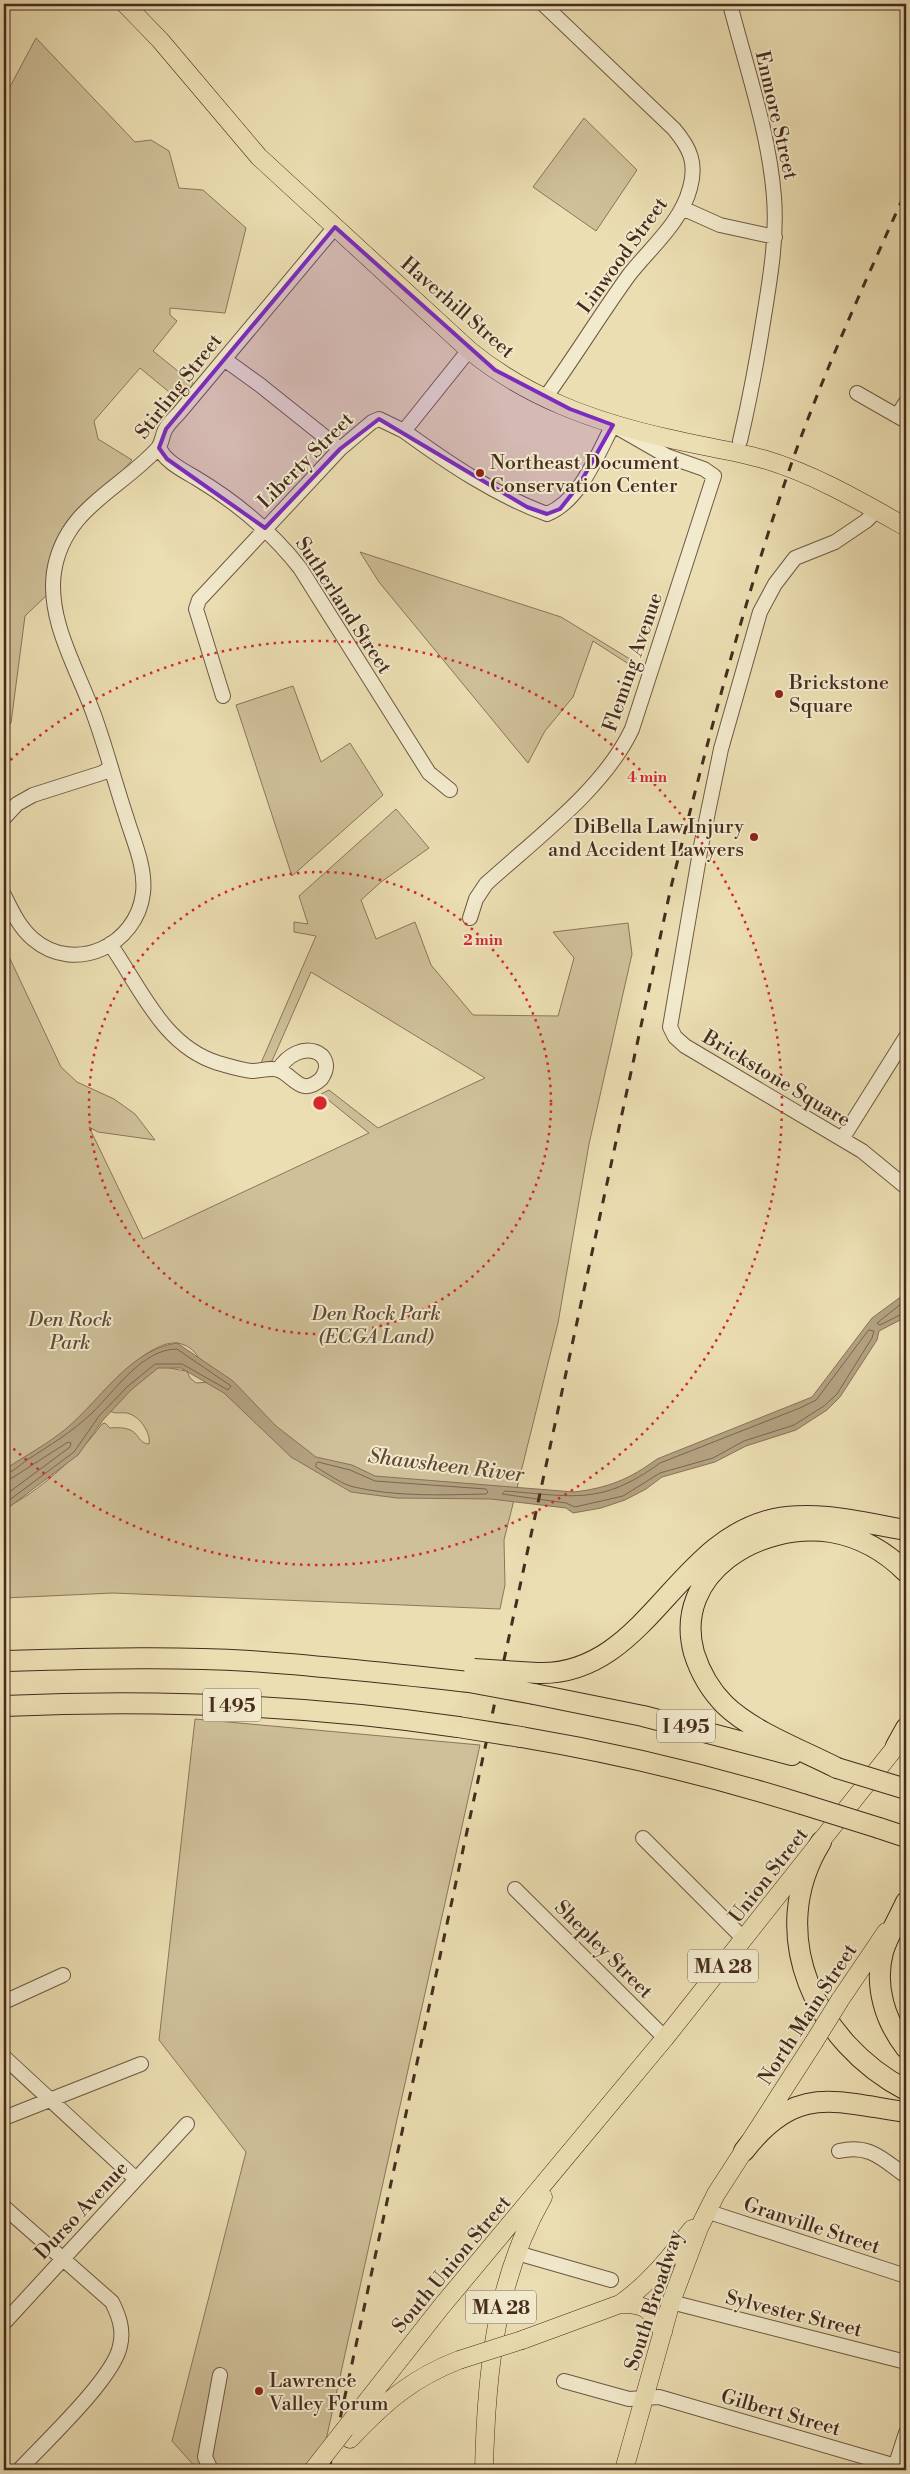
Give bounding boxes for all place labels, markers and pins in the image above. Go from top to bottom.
place label: Northeast Document Conservation Center [490,451,680,499]
marker: Northeast Document Conservation Center [474,467,486,479]
place label: Brickstone Square [788,671,889,719]
marker: Brickstone Square [773,688,785,700]
place label: DiBella Law Injury and Accident Lawyers [548,815,744,863]
marker: DiBella Law Injury and Accident Lawyers [748,831,760,843]
centre of rings [311,1094,329,1112]
place label: Lawrence Valley Forum [268,2369,389,2417]
marker: Lawrence Valley Forum [253,2385,265,2397]

